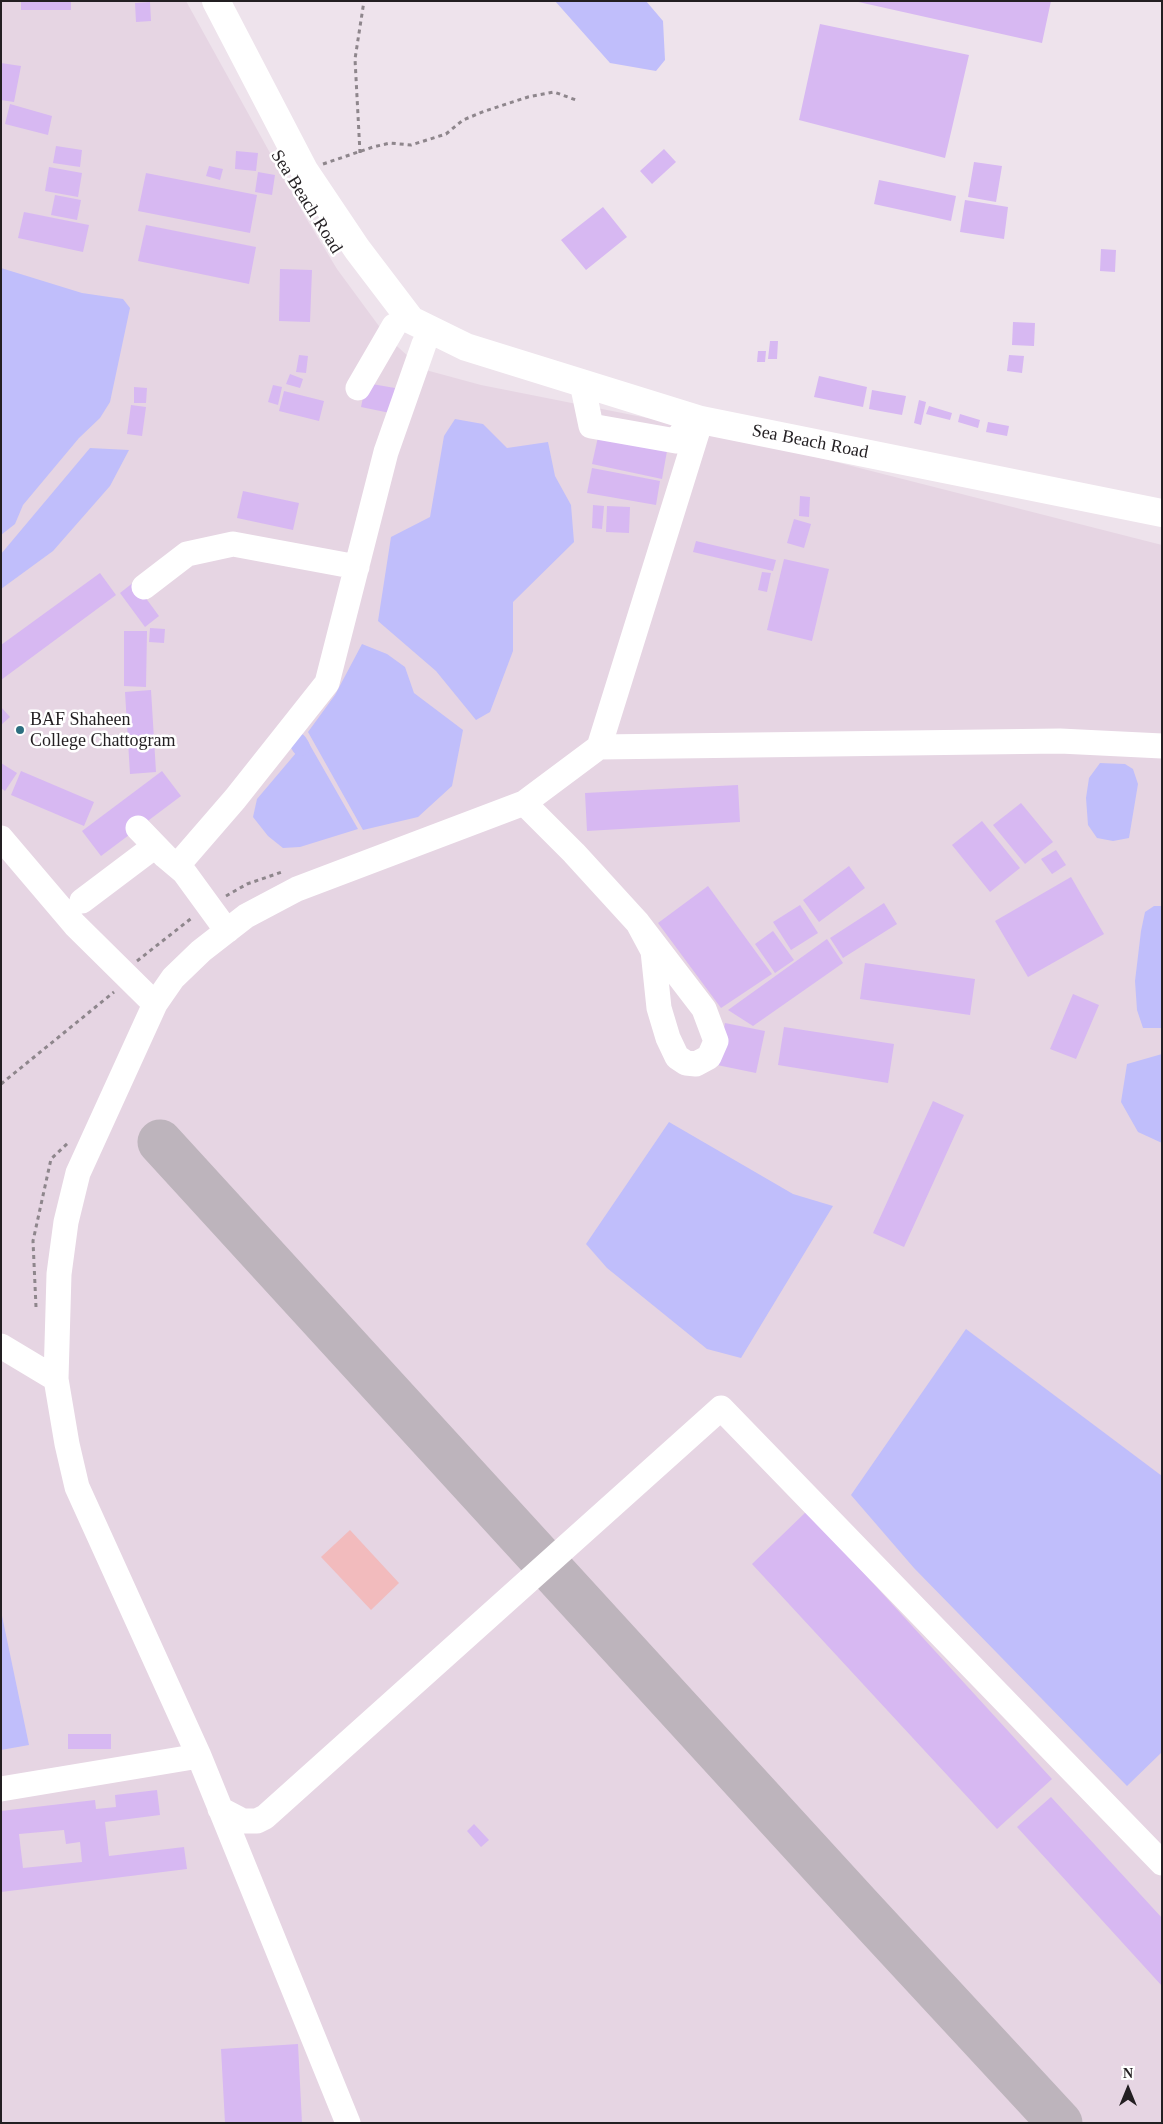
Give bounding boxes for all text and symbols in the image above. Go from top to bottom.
street label: Sea Beach Road [266,146,346,258]
street label: Sea Beach Road [750,420,870,464]
place label: BAF Shaheen College Chattogram [30,709,175,752]
marker: BAF Shaheen College Chattogram [14,724,26,736]
north arrow [1103,2064,1153,2114]
text: N [1123,2066,1133,2081]

